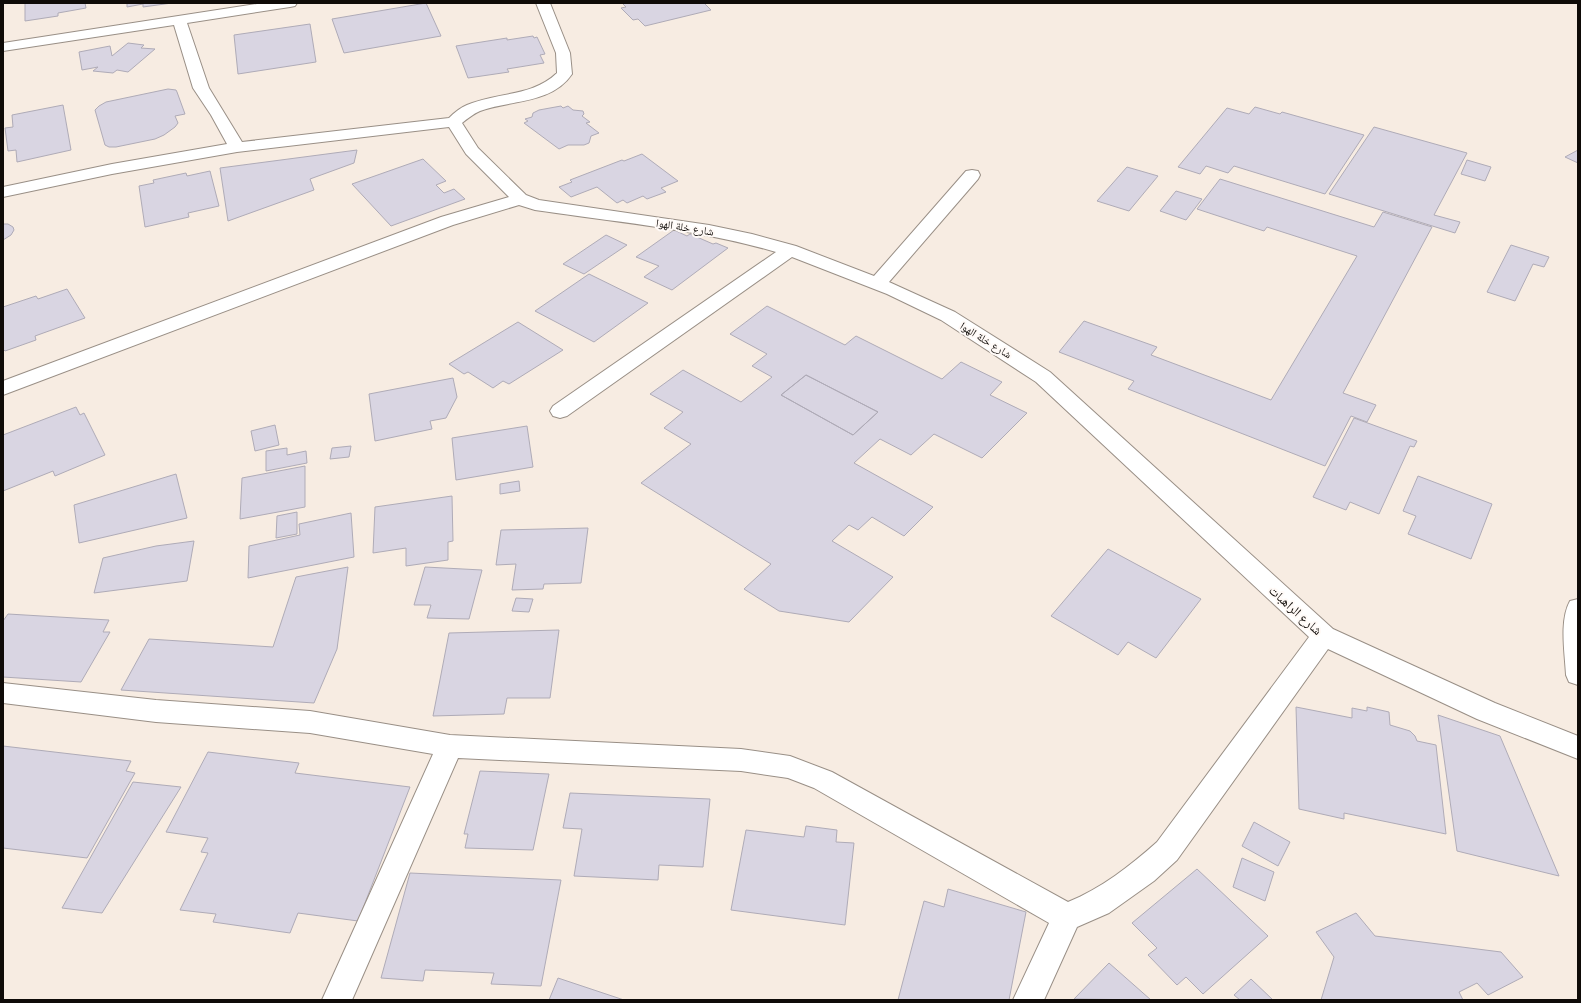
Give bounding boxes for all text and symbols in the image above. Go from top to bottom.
street label: شارع خلة الهوا [655,216,715,238]
street label: شارع خلة الهوا [958,319,1014,361]
street label: شارع الراهبات [1265,582,1326,640]

